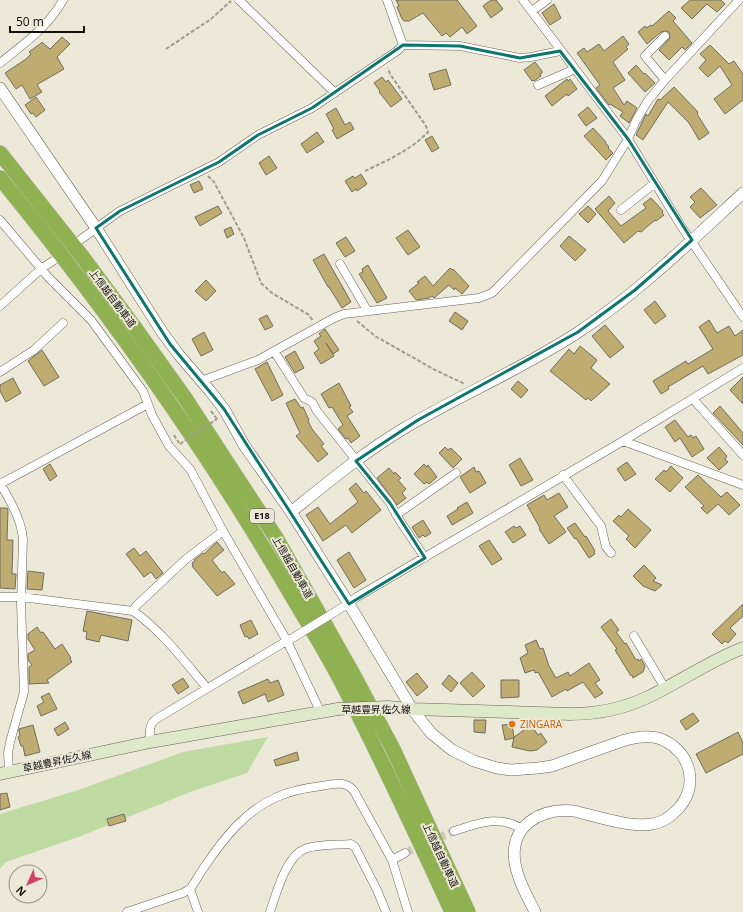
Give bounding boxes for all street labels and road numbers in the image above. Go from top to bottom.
street label: 上信越自動車道 [86,266,140,330]
road number: E18 [250,509,274,523]
street label: 上信越自動車道 [269,533,317,601]
street label: 草越豊昇佐久線 [341,702,411,716]
street label: 草越豊昇佐久線 [21,747,93,775]
street label: 上信越自動車道 [420,820,462,890]

